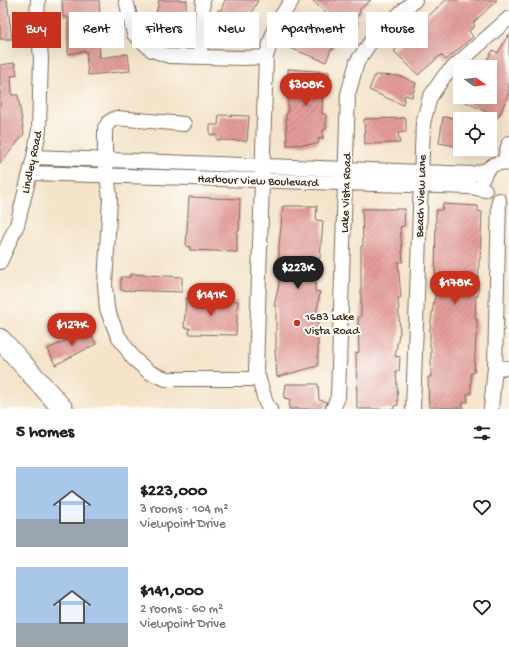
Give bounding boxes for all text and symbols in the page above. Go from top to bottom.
chip: Buy [12,12,61,48]
chip: Rent [69,12,124,48]
chip: Filters [132,12,196,48]
chip: New [204,12,259,48]
chip: Apartment [267,12,358,48]
chip: House [366,12,428,48]
north arrow [453,60,497,104]
map controls [453,60,497,156]
pin: $308K [278,73,334,107]
text: $308K [289,78,323,93]
button: locate [453,112,497,156]
street label: Lindley Road [20,129,47,195]
street label: Lake Vista Road [339,152,355,233]
street label: Beach View Lane [414,154,430,239]
street label: Harbour View Boulevard [197,173,319,191]
pin: $223K [270,256,326,290]
text: $223K [282,261,314,276]
pin: $178K [427,271,483,305]
text: $178K [439,276,471,291]
pin: $141K [183,283,239,317]
text: $141K [196,288,226,303]
place label: 1683 Lake Vista Road [304,311,360,339]
pin: $127K [44,313,100,347]
text: $127K [56,318,88,333]
marker: 1683 Lake Vista Road [292,318,302,328]
icon: filters [471,422,493,444]
text: 5 homes [16,423,74,443]
text: $223,000 [140,482,207,502]
icon: home [48,483,96,531]
icon: heart [471,496,493,518]
text: 3 rooms · 104 m² [140,502,228,517]
text: Viewpoint Drive [140,517,226,532]
text: $141,000 [140,582,204,602]
icon: home [48,583,96,631]
icon: heart [471,596,493,618]
text: 2 rooms · 60 m² [140,602,223,617]
text: Viewpoint Drive [140,617,226,632]

